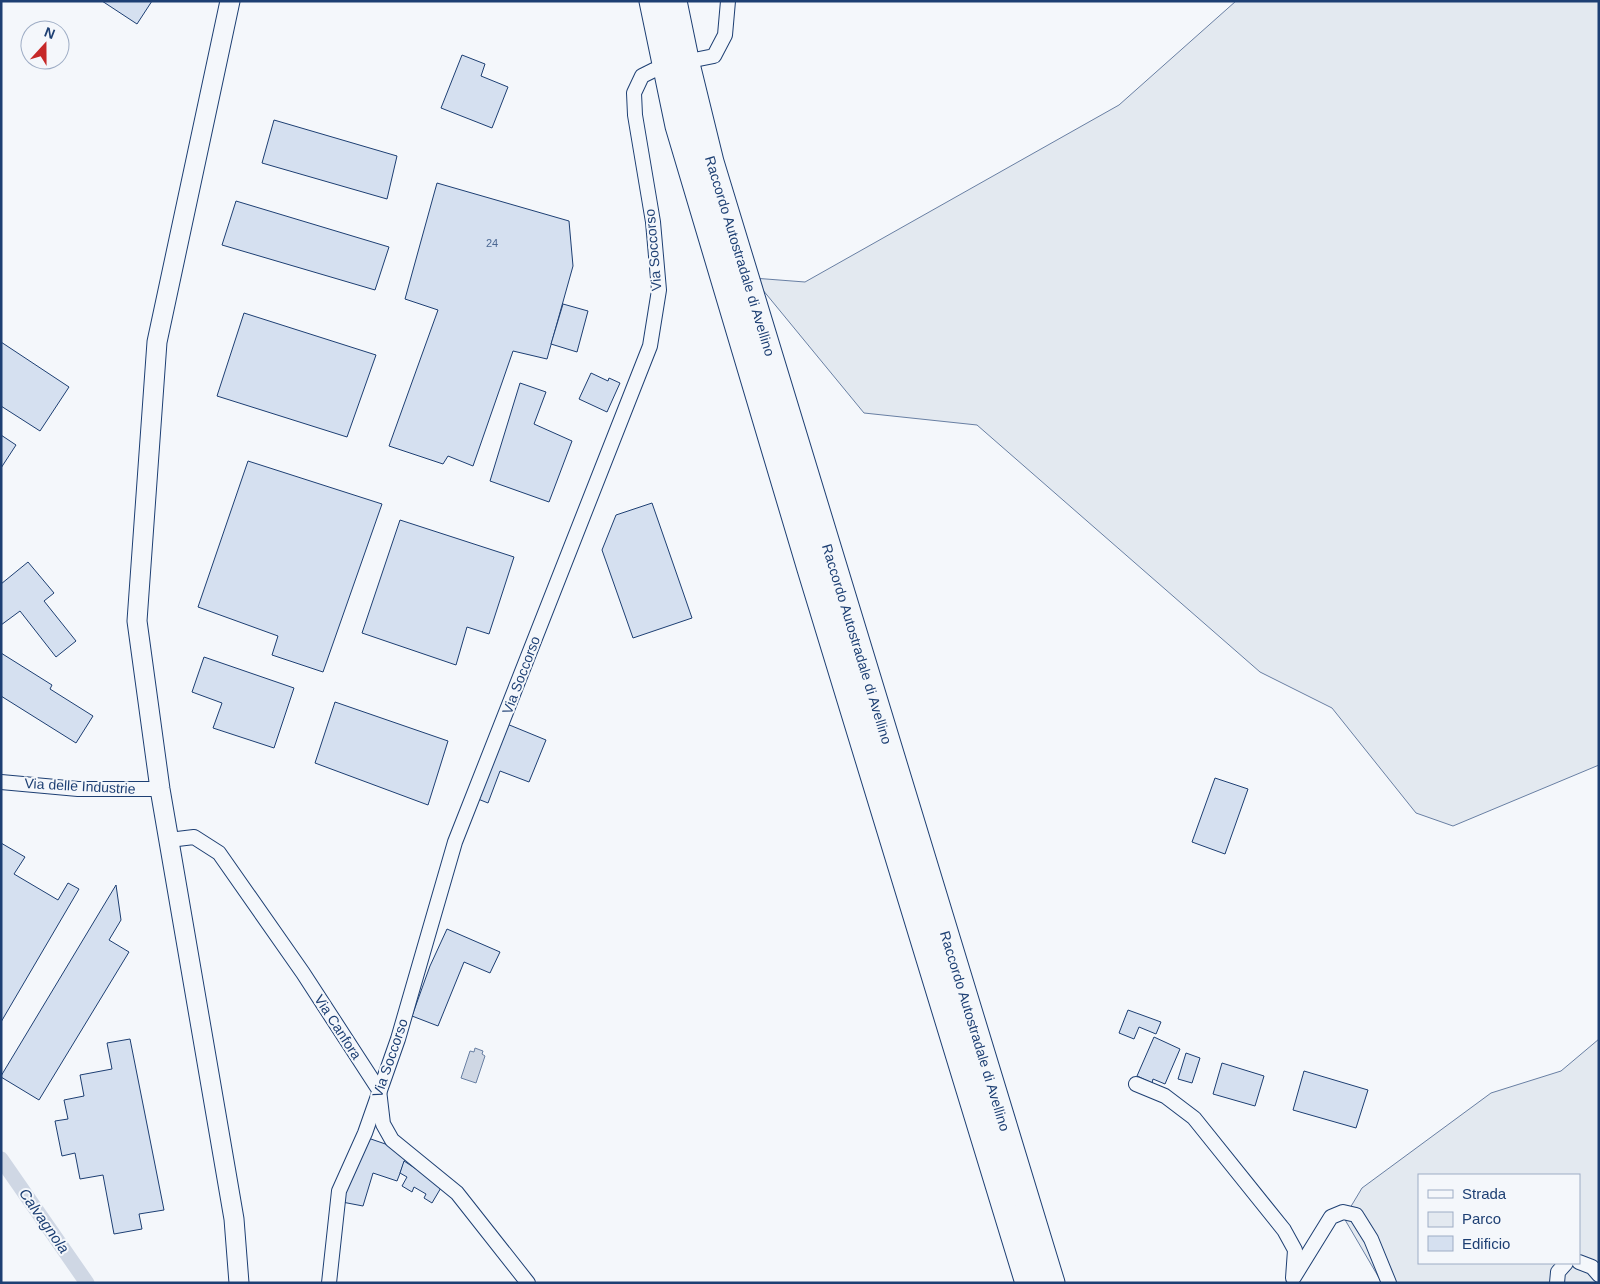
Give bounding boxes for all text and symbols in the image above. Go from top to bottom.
north arrow [20,20,70,70]
text: N [42,24,57,42]
street label: Raccordo Autostradale di Avellino [702,154,778,358]
street label: Via Soccorso [641,208,665,292]
house number: 24 [486,237,498,249]
street label: Raccordo Autostradale di Avellino [819,542,895,746]
street label: Via Soccorso [499,634,543,716]
street label: Via delle Industrie [24,775,136,797]
street label: Raccordo Autostradale di Avellino [937,929,1013,1133]
street label: Via Canfora [311,992,365,1062]
street label: Via Soccorso [369,1016,411,1099]
legend [1418,1174,1580,1264]
water label: Calvagnola [16,1185,73,1256]
text: Strada [1462,1185,1507,1202]
text: Parco [1462,1210,1501,1227]
text: Edificio [1462,1235,1510,1252]

